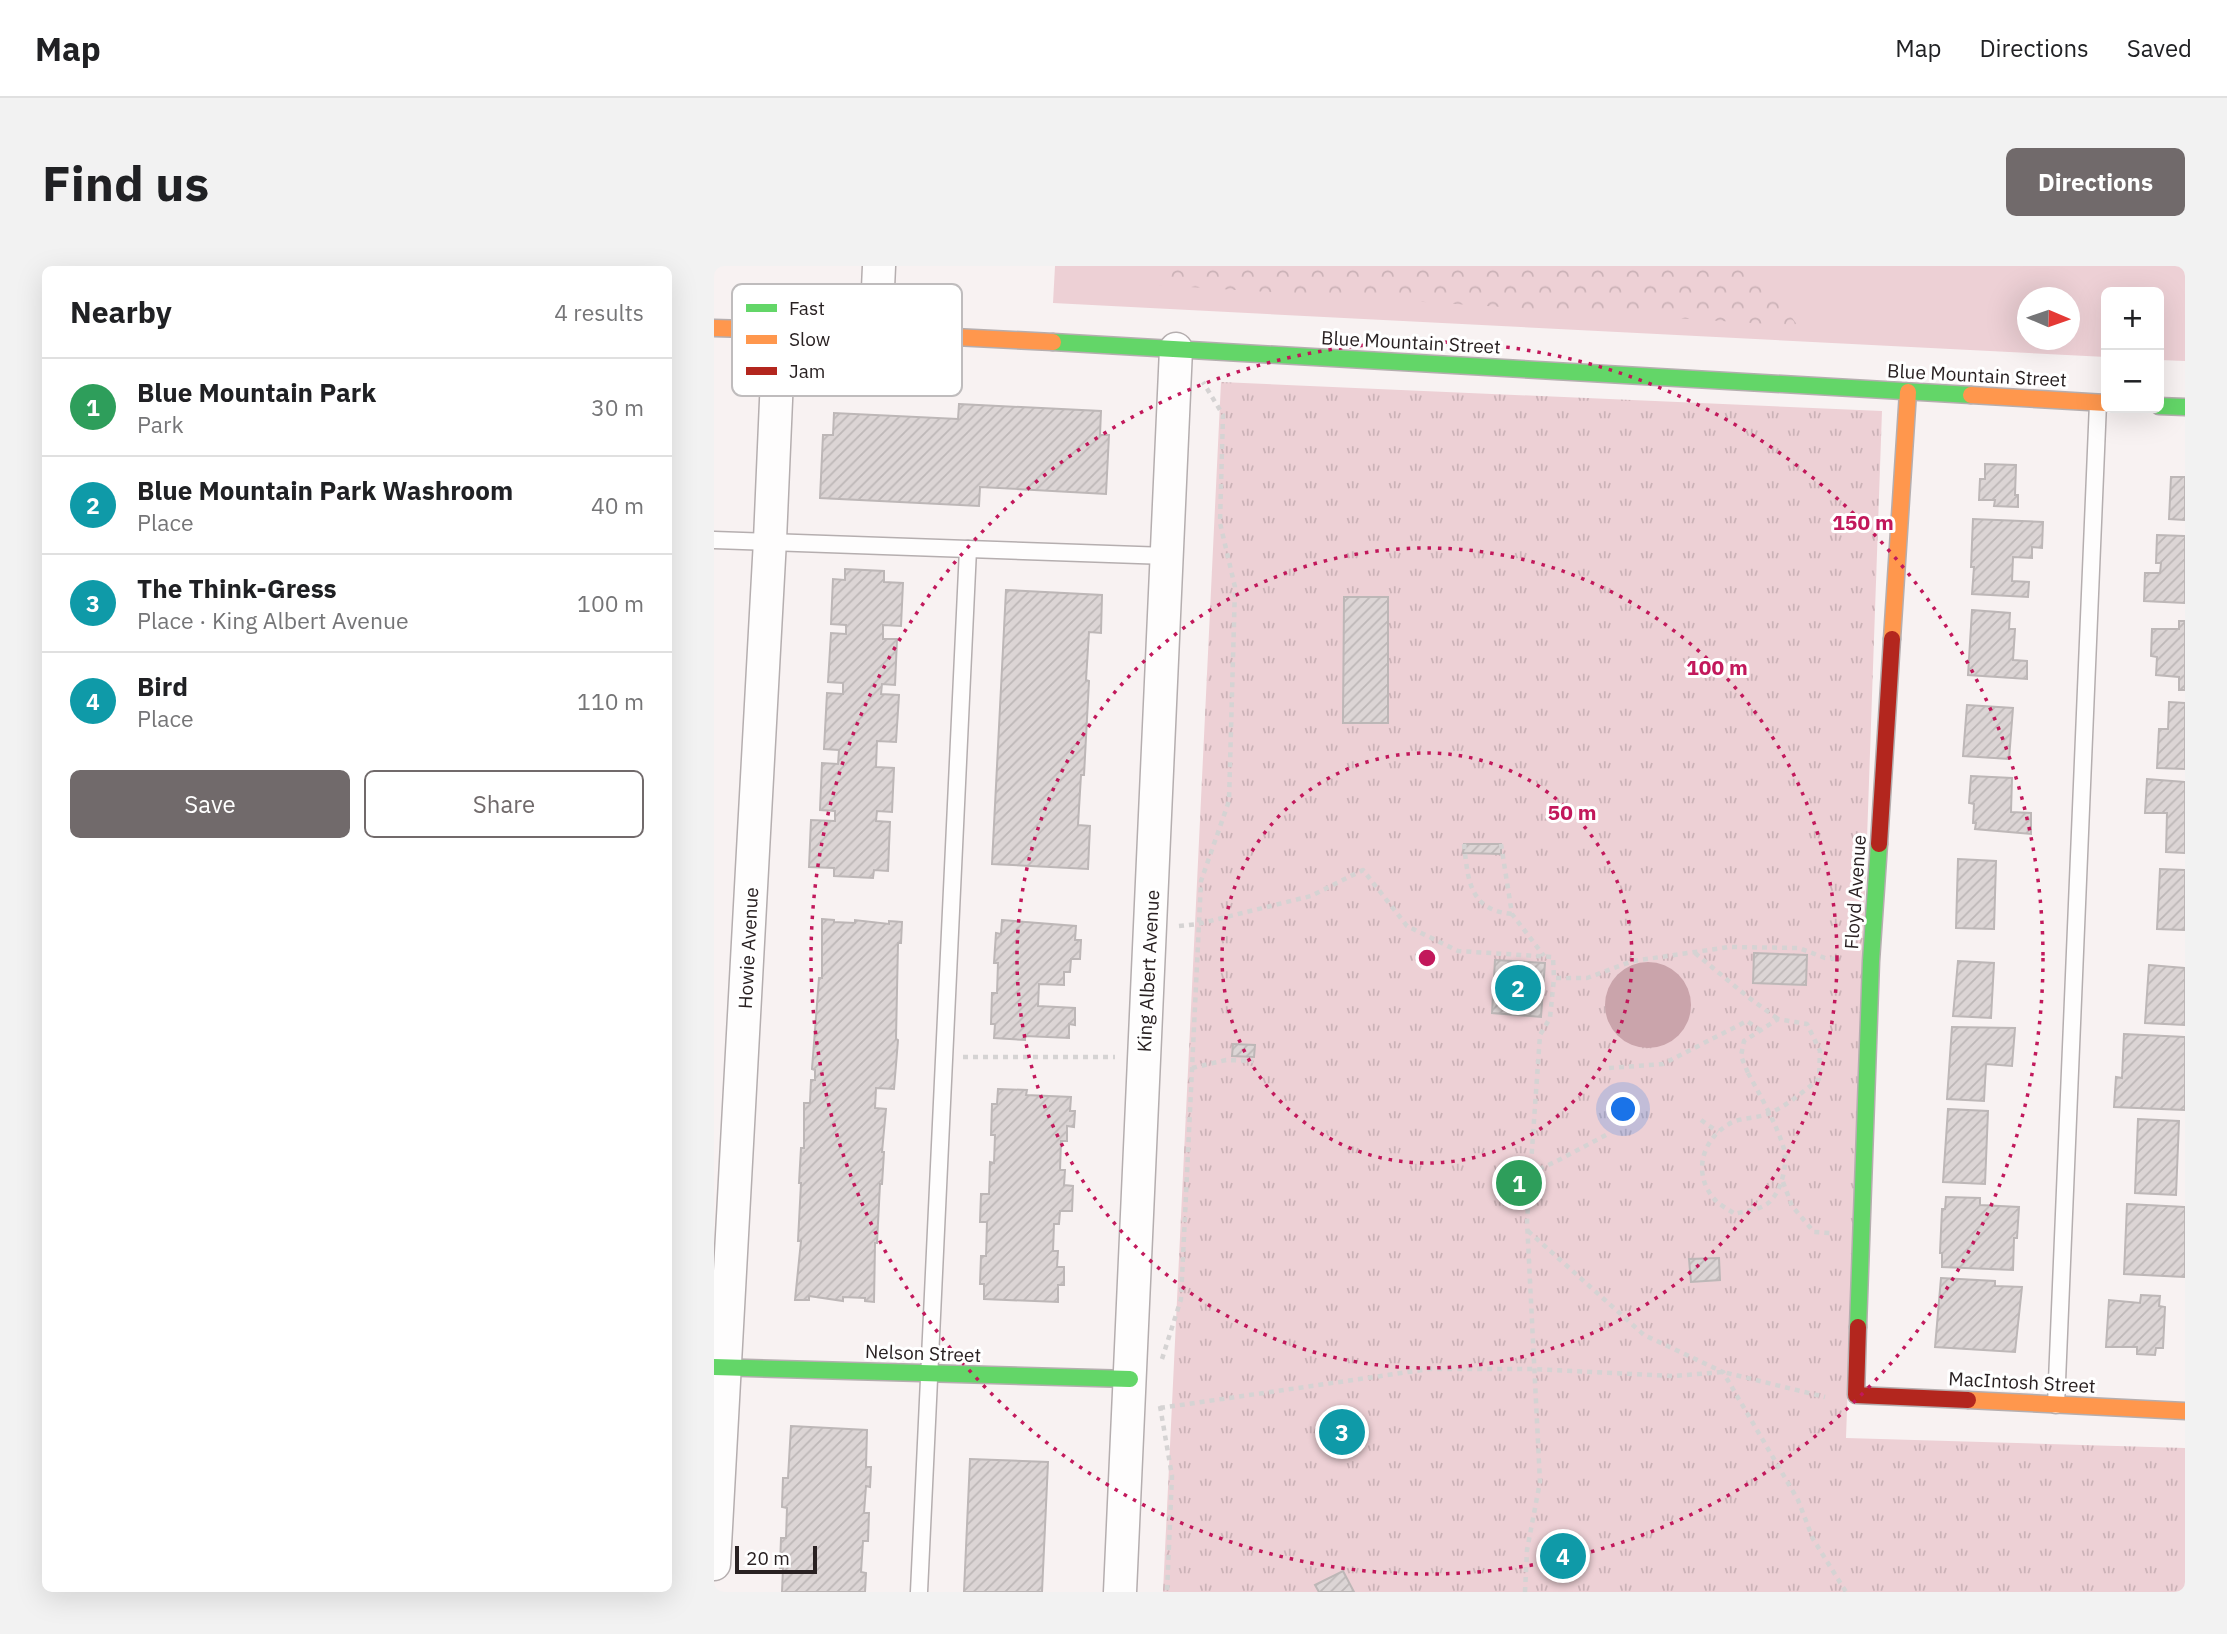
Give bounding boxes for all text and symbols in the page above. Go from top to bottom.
text: Map [35,27,101,70]
text: Map [1895,32,1941,64]
text: Directions [1979,32,2089,64]
text: Saved [2127,32,2192,64]
button: Directions [2006,148,2185,216]
text: Find us [42,151,209,214]
legend [732,284,962,396]
north arrow [2017,287,2080,350]
map controls [2101,287,2164,413]
button: + [2101,287,2164,350]
text: Nearby [70,292,172,331]
text: Fast [789,296,825,320]
text: 4 results [554,297,644,327]
street label: Blue Mountain Street [1321,325,1501,359]
text: Slow [789,327,830,351]
button: − [2101,350,2164,413]
street label: Blue Mountain Street [1887,358,2067,392]
text: Jam [789,359,825,383]
text: Blue Mountain Park [137,375,376,409]
text: 1 [86,392,100,422]
text: 30 m [591,392,644,422]
text: Park [137,409,184,439]
text: Blue Mountain Park Washroom [137,473,513,507]
text: 2 [86,490,100,520]
text: 40 m [591,490,644,520]
text: Place [137,507,194,537]
text: 150 m [1832,508,1894,536]
text: The Think-Gress [137,571,337,605]
text: 3 [86,588,100,618]
text: 100 m [577,588,644,618]
text: Place · King Albert Avenue [137,605,409,635]
text: 100 m [1686,653,1748,681]
text: Bird [137,669,188,703]
text: 4 [86,686,100,716]
text: 110 m [577,686,644,716]
text: Place [137,703,194,733]
button: Save [70,770,350,838]
button: Share [364,770,644,838]
text: 50 m [1548,798,1596,826]
street label: Floyd Avenue [1839,834,1871,950]
street label: Howie Avenue [733,887,763,1009]
street label: King Albert Avenue [1132,889,1164,1053]
centre of rings [1415,946,1439,970]
pin: 2 [1495,962,1541,1014]
your location [1606,1092,1640,1126]
pin: 1 [1496,1157,1542,1209]
street label: Nelson Street [864,1339,982,1367]
street label: MacIntosh Street [1948,1366,2096,1398]
pin: 3 [1319,1406,1365,1458]
pin: 4 [1540,1530,1586,1582]
scale bar [735,1543,817,1575]
text: 20 m [746,1546,790,1570]

